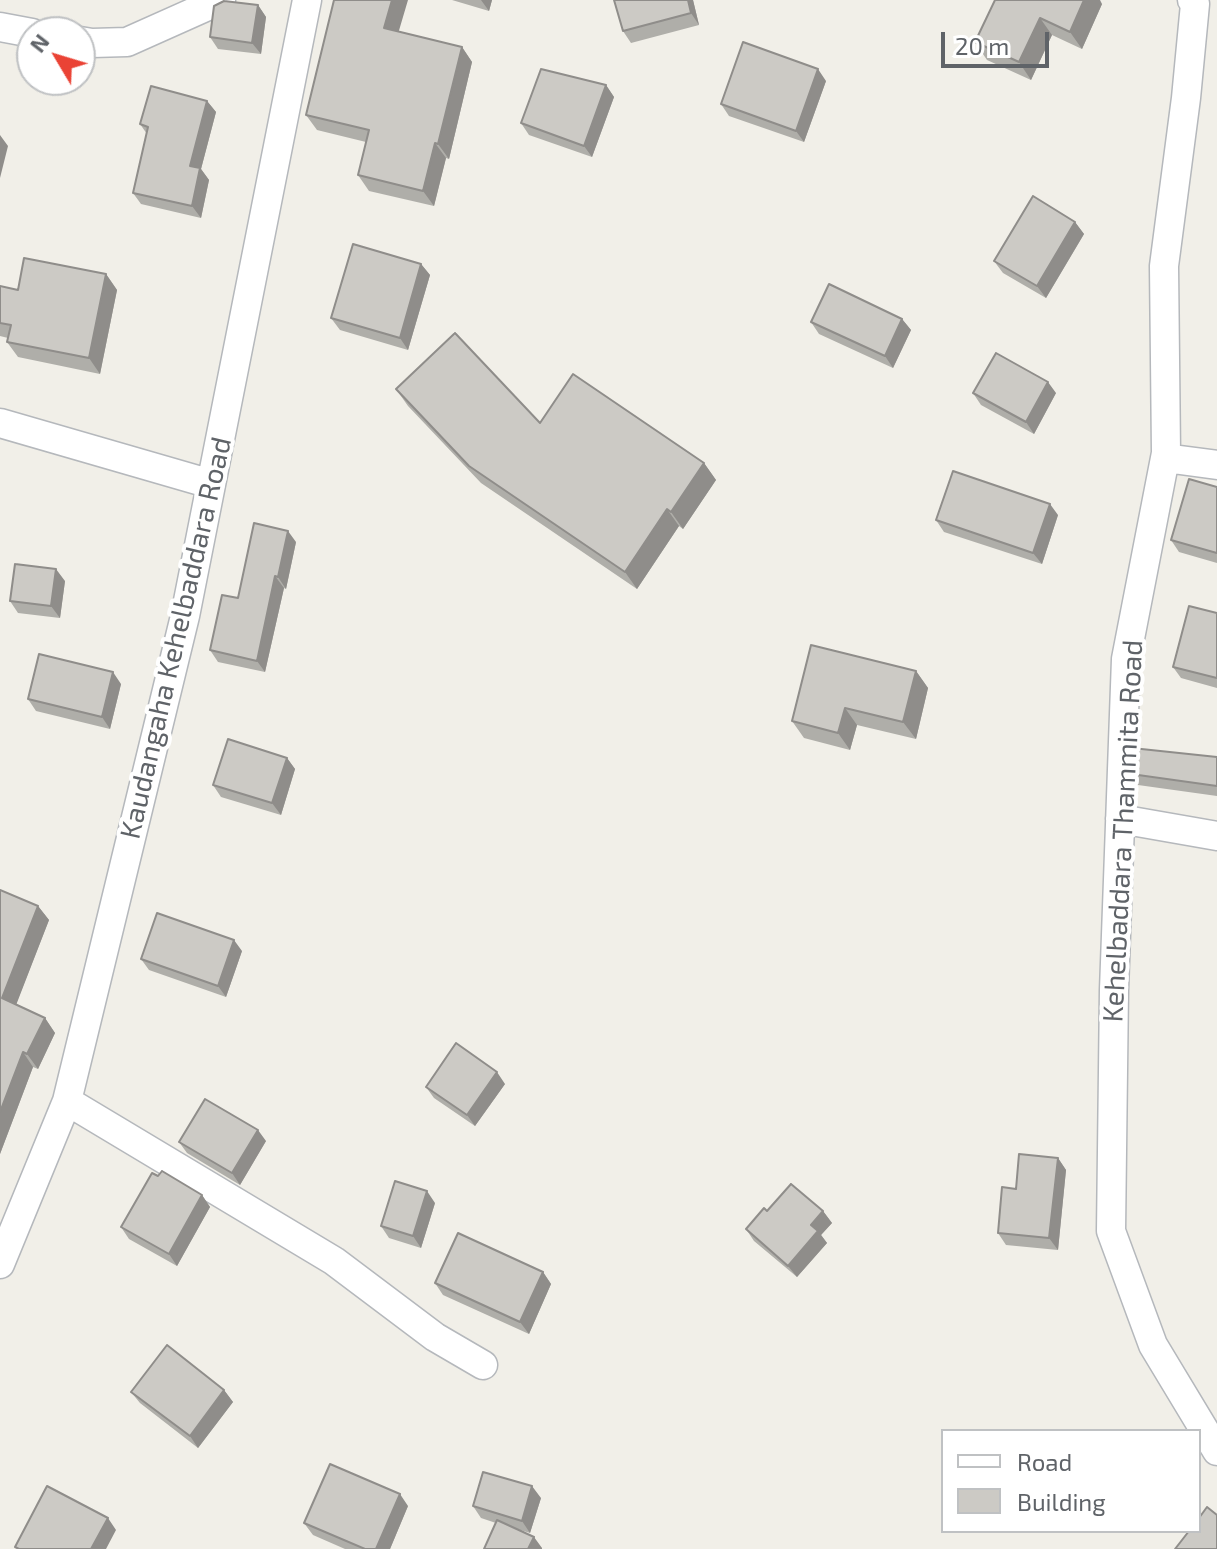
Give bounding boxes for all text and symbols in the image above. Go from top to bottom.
north arrow [16,16,96,96]
scale bar [945,16,1053,66]
text: N [24,28,54,57]
text: 20 m [955,31,1009,60]
street label: Kaudangaha Kehelbaddara Road [113,434,239,842]
street label: Kehelbaddara Thammita Road [1096,639,1150,1023]
legend [941,1429,1201,1533]
text: Road [1017,1447,1072,1476]
text: Building [1017,1487,1106,1516]

